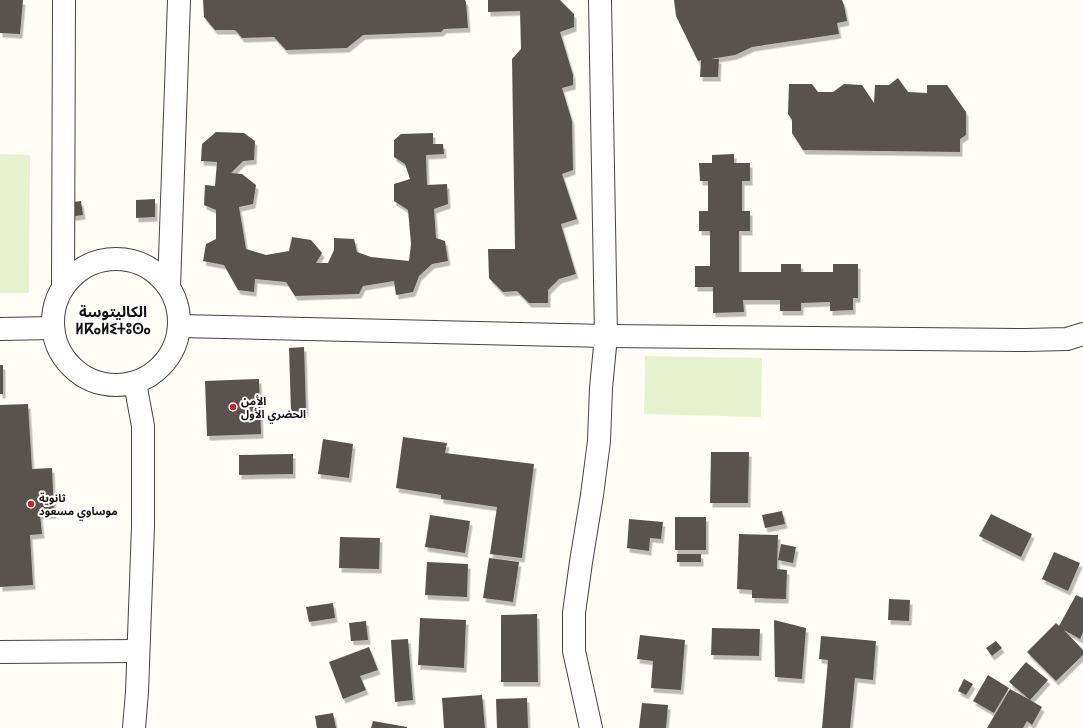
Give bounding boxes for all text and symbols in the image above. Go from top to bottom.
district label: الكاليتوسة ⵍⴽⴰⵍⵉⵜⵓⵙⴰ [75,302,151,338]
place label: الأمن الحضري الأول [241,394,306,424]
marker: الأمن الحضري الأول [228,402,238,412]
place label: ثانوية موساوي مسعود [39,491,118,521]
marker: ثانوية موساوي مسعود [26,499,36,509]

